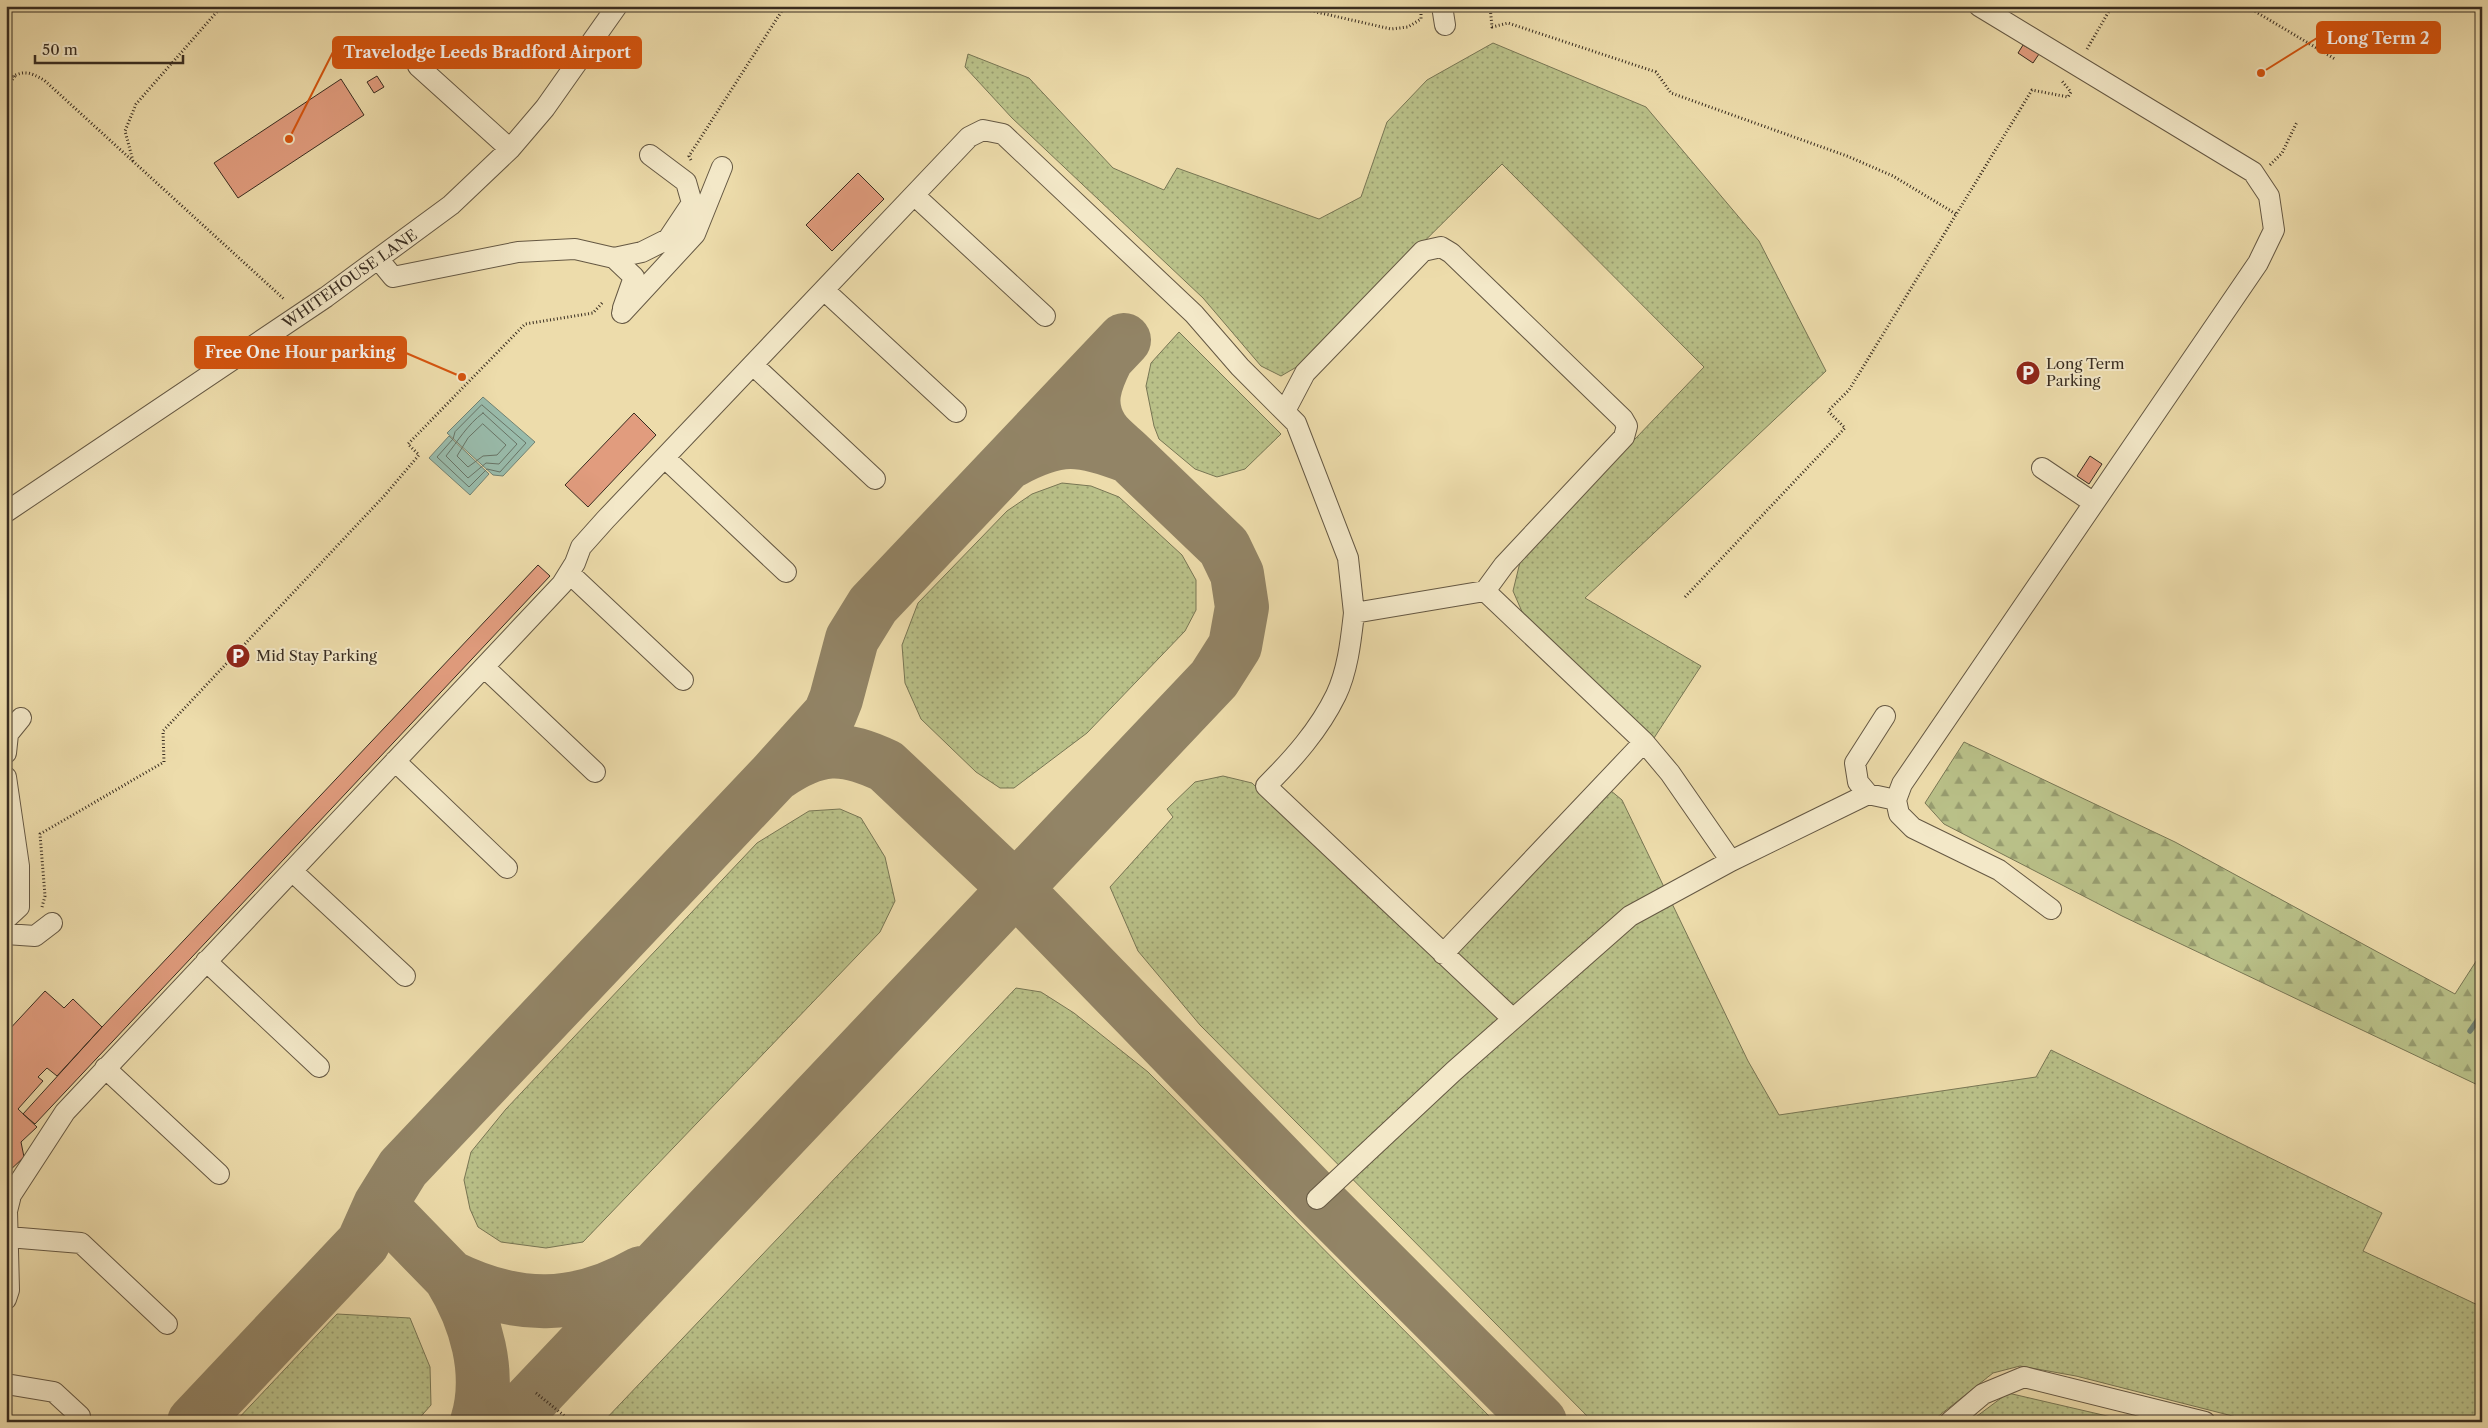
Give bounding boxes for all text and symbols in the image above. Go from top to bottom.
callout: Long Term 2 [2317,22,2440,53]
text: Long Term 2 [2327,28,2429,48]
scale bar [35,32,182,64]
callout: Travelodge Leeds Bradford Airport [333,37,641,68]
text: 50 m [42,40,78,59]
text: Travelodge Leeds Bradford Airport [343,42,631,62]
street label: WHITEHOUSE LANE [278,225,421,333]
callout: Free One Hour parking [195,337,406,368]
text: Free One Hour parking [205,342,396,362]
place label: Long Term Parking [2046,354,2124,390]
parking icon: Long Term Parking [2015,360,2041,386]
parking icon: Mid Stay Parking [225,643,251,669]
place label: Mid Stay Parking [256,646,377,665]

